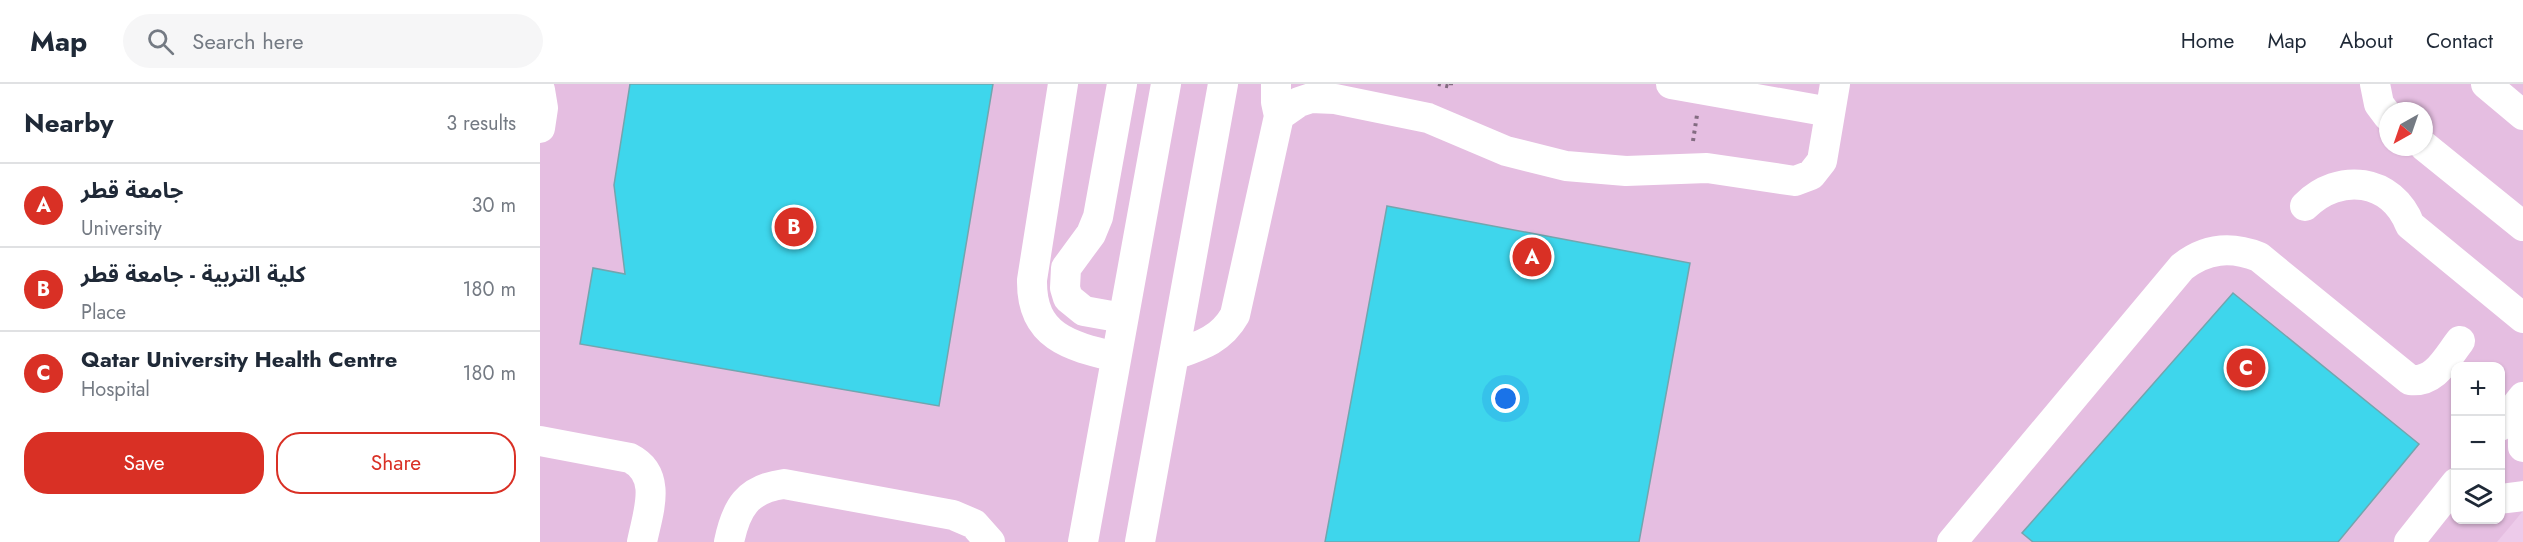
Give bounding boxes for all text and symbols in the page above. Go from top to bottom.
search box [123,14,543,68]
text: Map [30,21,87,62]
icon: search [144,25,177,58]
text: Search here [192,25,304,57]
text: Home [2181,26,2234,56]
text: Map [2267,26,2307,56]
text: About [2340,26,2393,56]
text: Contact [2426,26,2493,56]
north arrow [2379,102,2433,156]
text: Nearby [24,104,113,142]
text: 3 results [446,109,516,138]
text: جامعة قطر [81,174,183,206]
text: A [36,191,51,220]
text: 30 m [471,191,516,220]
pin: B [774,204,814,250]
text: University [81,214,162,243]
pin: A [1512,234,1552,279]
text: كلية التربية - جامعة قطر [81,258,306,290]
text: B [37,275,50,304]
text: 180 m [462,275,516,304]
text: Place [81,298,126,327]
text: Qatar University Health Centre [81,343,397,375]
pin: C [2226,346,2266,390]
text: C [36,359,51,388]
text: 180 m [462,359,516,388]
map controls [2451,362,2505,524]
button: + [2451,362,2505,416]
text: Hospital [81,375,150,404]
your location [1491,384,1520,413]
button: − [2451,416,2505,470]
button: Save [24,432,264,494]
button: Share [276,432,516,494]
button: layers [2451,470,2505,524]

